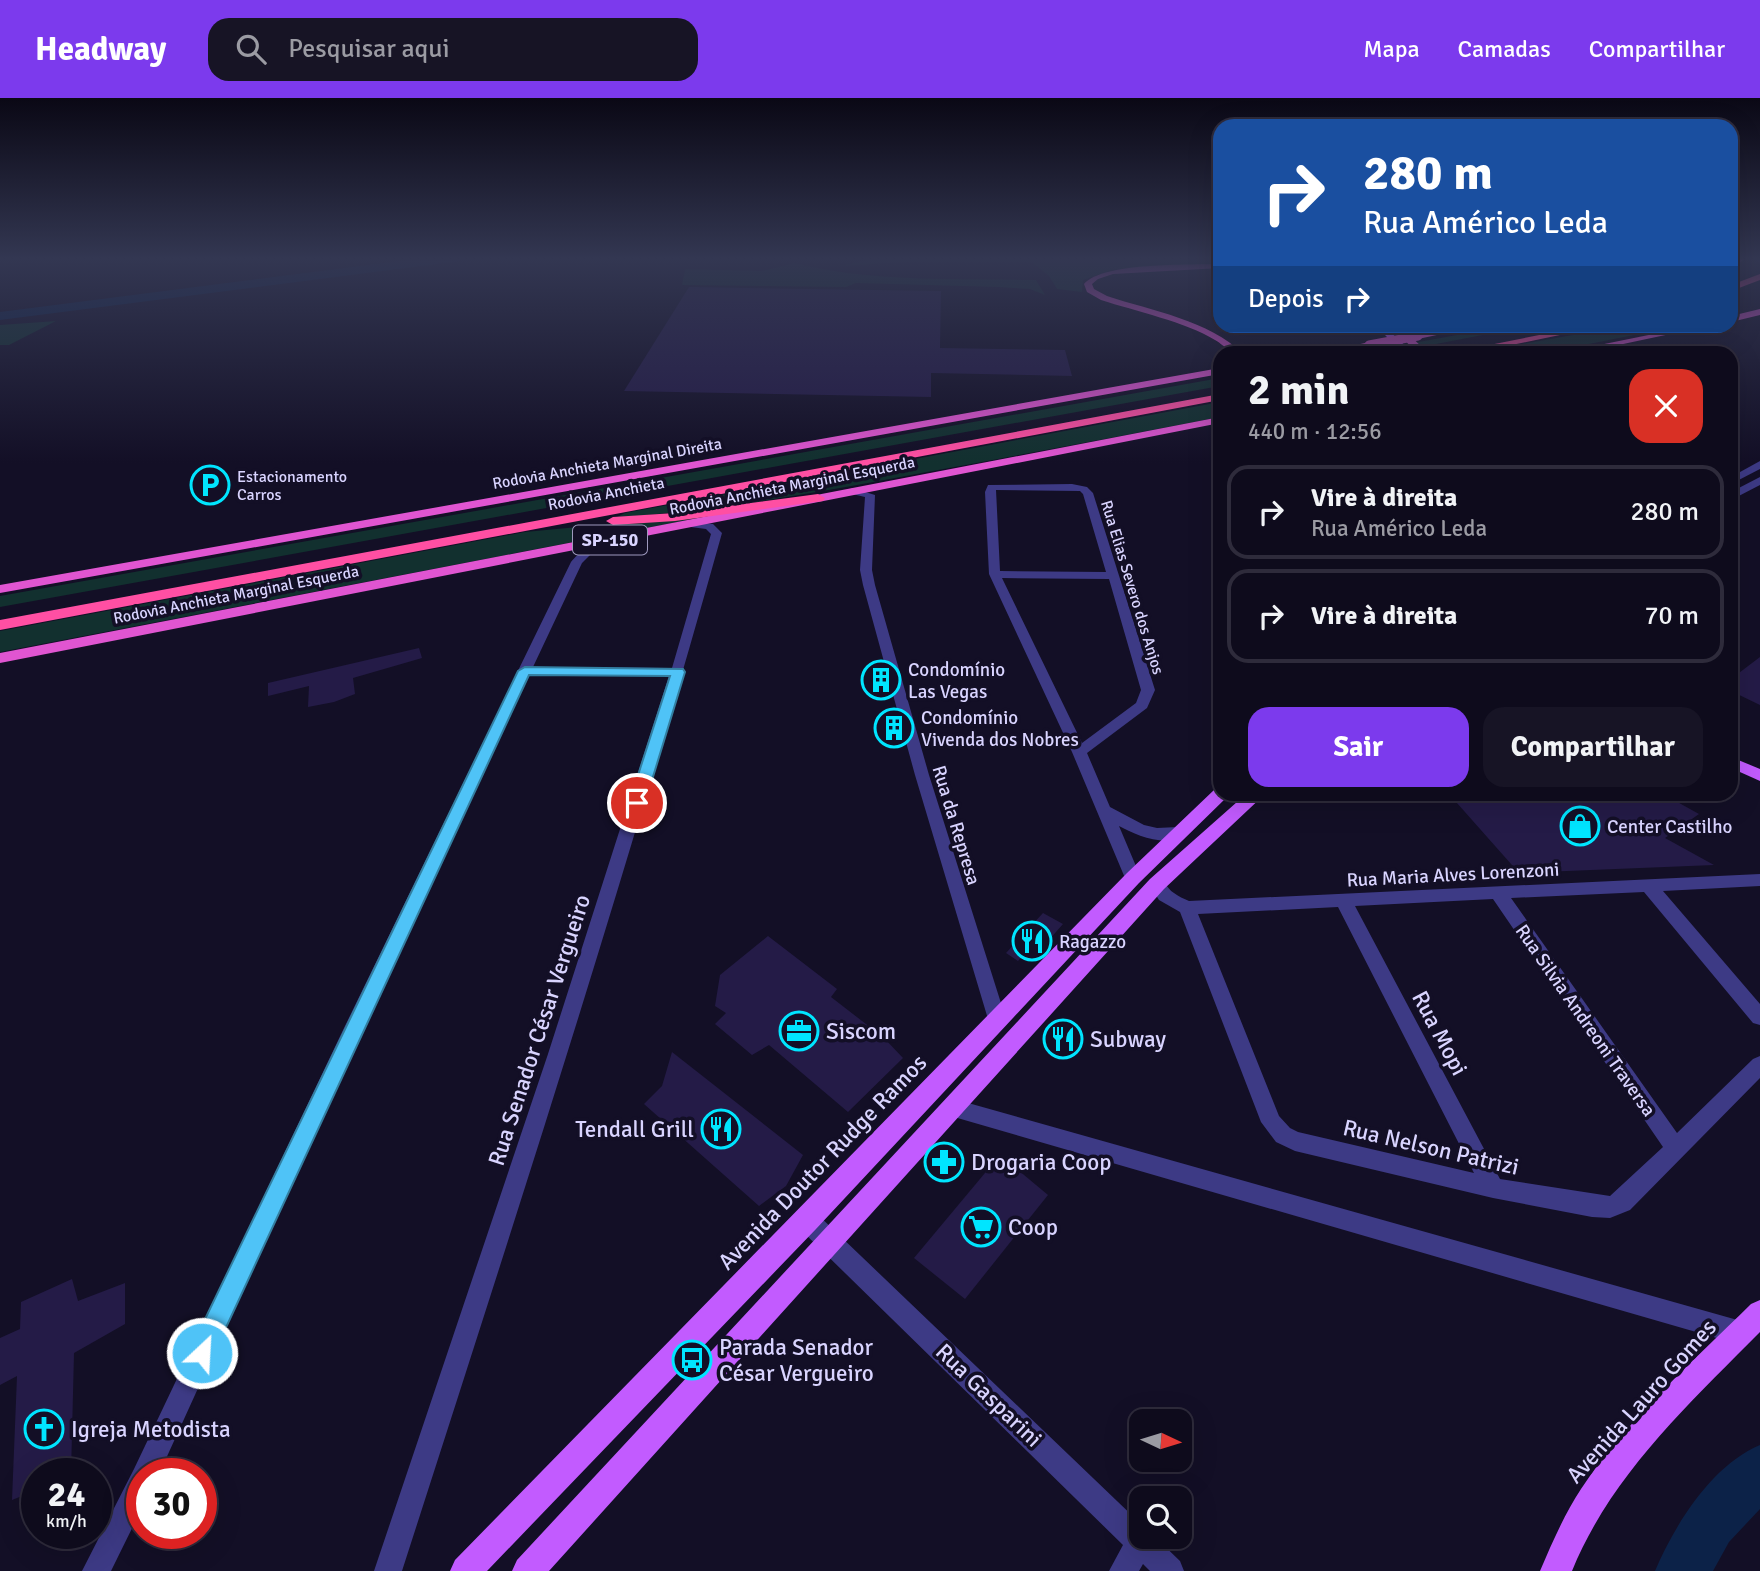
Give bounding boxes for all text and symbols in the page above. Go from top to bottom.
search box [208,18,698,81]
text: Headway [35,29,166,70]
icon: search [232,30,270,68]
text: Pesquisar aqui [288,33,450,65]
text: Mapa [1363,34,1420,64]
text: Camadas [1458,34,1551,64]
text: Compartilhar [1589,34,1725,64]
text: 280 m [1363,143,1493,203]
icon: right [1248,147,1339,238]
text: Rua Américo Leda [1363,203,1608,242]
icon: right [1338,280,1376,318]
text: Depois [1248,283,1324,315]
text: 2 min [1248,365,1349,416]
button: close [1629,369,1703,443]
text: 440 m · 12:56 [1248,417,1382,446]
street label: Rodovia Anchieta Marginal Direita [491,433,723,493]
street label: Rodovia Anchieta Marginal Esquerda [668,452,917,520]
parking icon: Estacionamento Carros [189,464,231,506]
place label: Estacionamento Carros [237,467,347,505]
street label: Rodovia Anchieta [546,472,666,514]
text: Vire à direita [1311,482,1457,514]
icon: right [1252,493,1290,531]
text: 280 m [1630,496,1699,528]
street label: Rua Elias Severo dos Anjos [1096,498,1168,677]
text: Rua Américo Leda [1311,514,1487,543]
road number: SP-150 [573,526,647,555]
street label: Rodovia Anchieta Marginal Esquerda [112,561,361,629]
icon: right [1252,597,1290,635]
text: Vire à direita [1311,600,1457,632]
text: 70 m [1644,600,1699,632]
place label: Condomínio Las Vegas [908,658,1005,704]
building icon: Condomínio Las Vegas [860,659,902,701]
place label: Condomínio Vivenda dos Nobres [921,706,1079,752]
building icon: Condomínio Vivenda dos Nobres [873,707,915,749]
button: Sair [1248,707,1469,787]
button: Compartilhar [1483,707,1703,787]
street label: Rua da Represa [926,763,986,888]
pin [607,773,667,833]
icon: arrive [618,784,656,822]
shop icon: Center Castilho [1559,805,1601,847]
place label: Center Castilho [1607,815,1733,839]
street label: Rua Maria Alves Lorenzoni [1346,857,1560,893]
street label: Rua Senador César Vergueiro [482,891,597,1169]
restaurant icon: Ragazzo [1011,920,1053,962]
street label: Rua Silvia Andreoni Traversa [1510,920,1661,1121]
place label: Ragazzo [1059,930,1126,954]
street label: Rua Mopi [1405,986,1474,1080]
office icon: Siscom [778,1010,820,1052]
place label: Siscom [826,1017,896,1046]
restaurant icon: Subway [1042,1018,1084,1060]
place label: Subway [1090,1025,1166,1054]
street label: Avenida Doutor Rudge Ramos [712,1049,933,1276]
restaurant icon: Tendall Grill [700,1108,742,1150]
street label: Rua Nelson Patrizi [1340,1113,1522,1182]
place label: Tendall Grill [575,1115,694,1144]
pharmacy icon: Drogaria Coop [923,1141,965,1183]
place label: Drogaria Coop [971,1148,1111,1177]
supermarket icon: Coop [960,1206,1002,1248]
place label: Coop [1008,1213,1058,1242]
street label: Avenida Lauro Gomes [1560,1313,1723,1489]
position arrow [165,1316,239,1390]
place label: Parada Senador César Vergueiro [719,1333,874,1388]
street label: Rua Gasparini [929,1337,1048,1453]
bus stop icon: Parada Senador César Vergueiro [671,1339,713,1381]
church icon: Igreja Metodista [23,1408,65,1450]
north arrow [1129,1409,1192,1472]
map controls [1129,1409,1192,1549]
place label: Igreja Metodista [71,1415,231,1444]
speed limit sign: 30 [126,1458,217,1549]
text: 24 [48,1473,85,1516]
button: search [1129,1486,1192,1549]
text: km/h [46,1510,87,1532]

